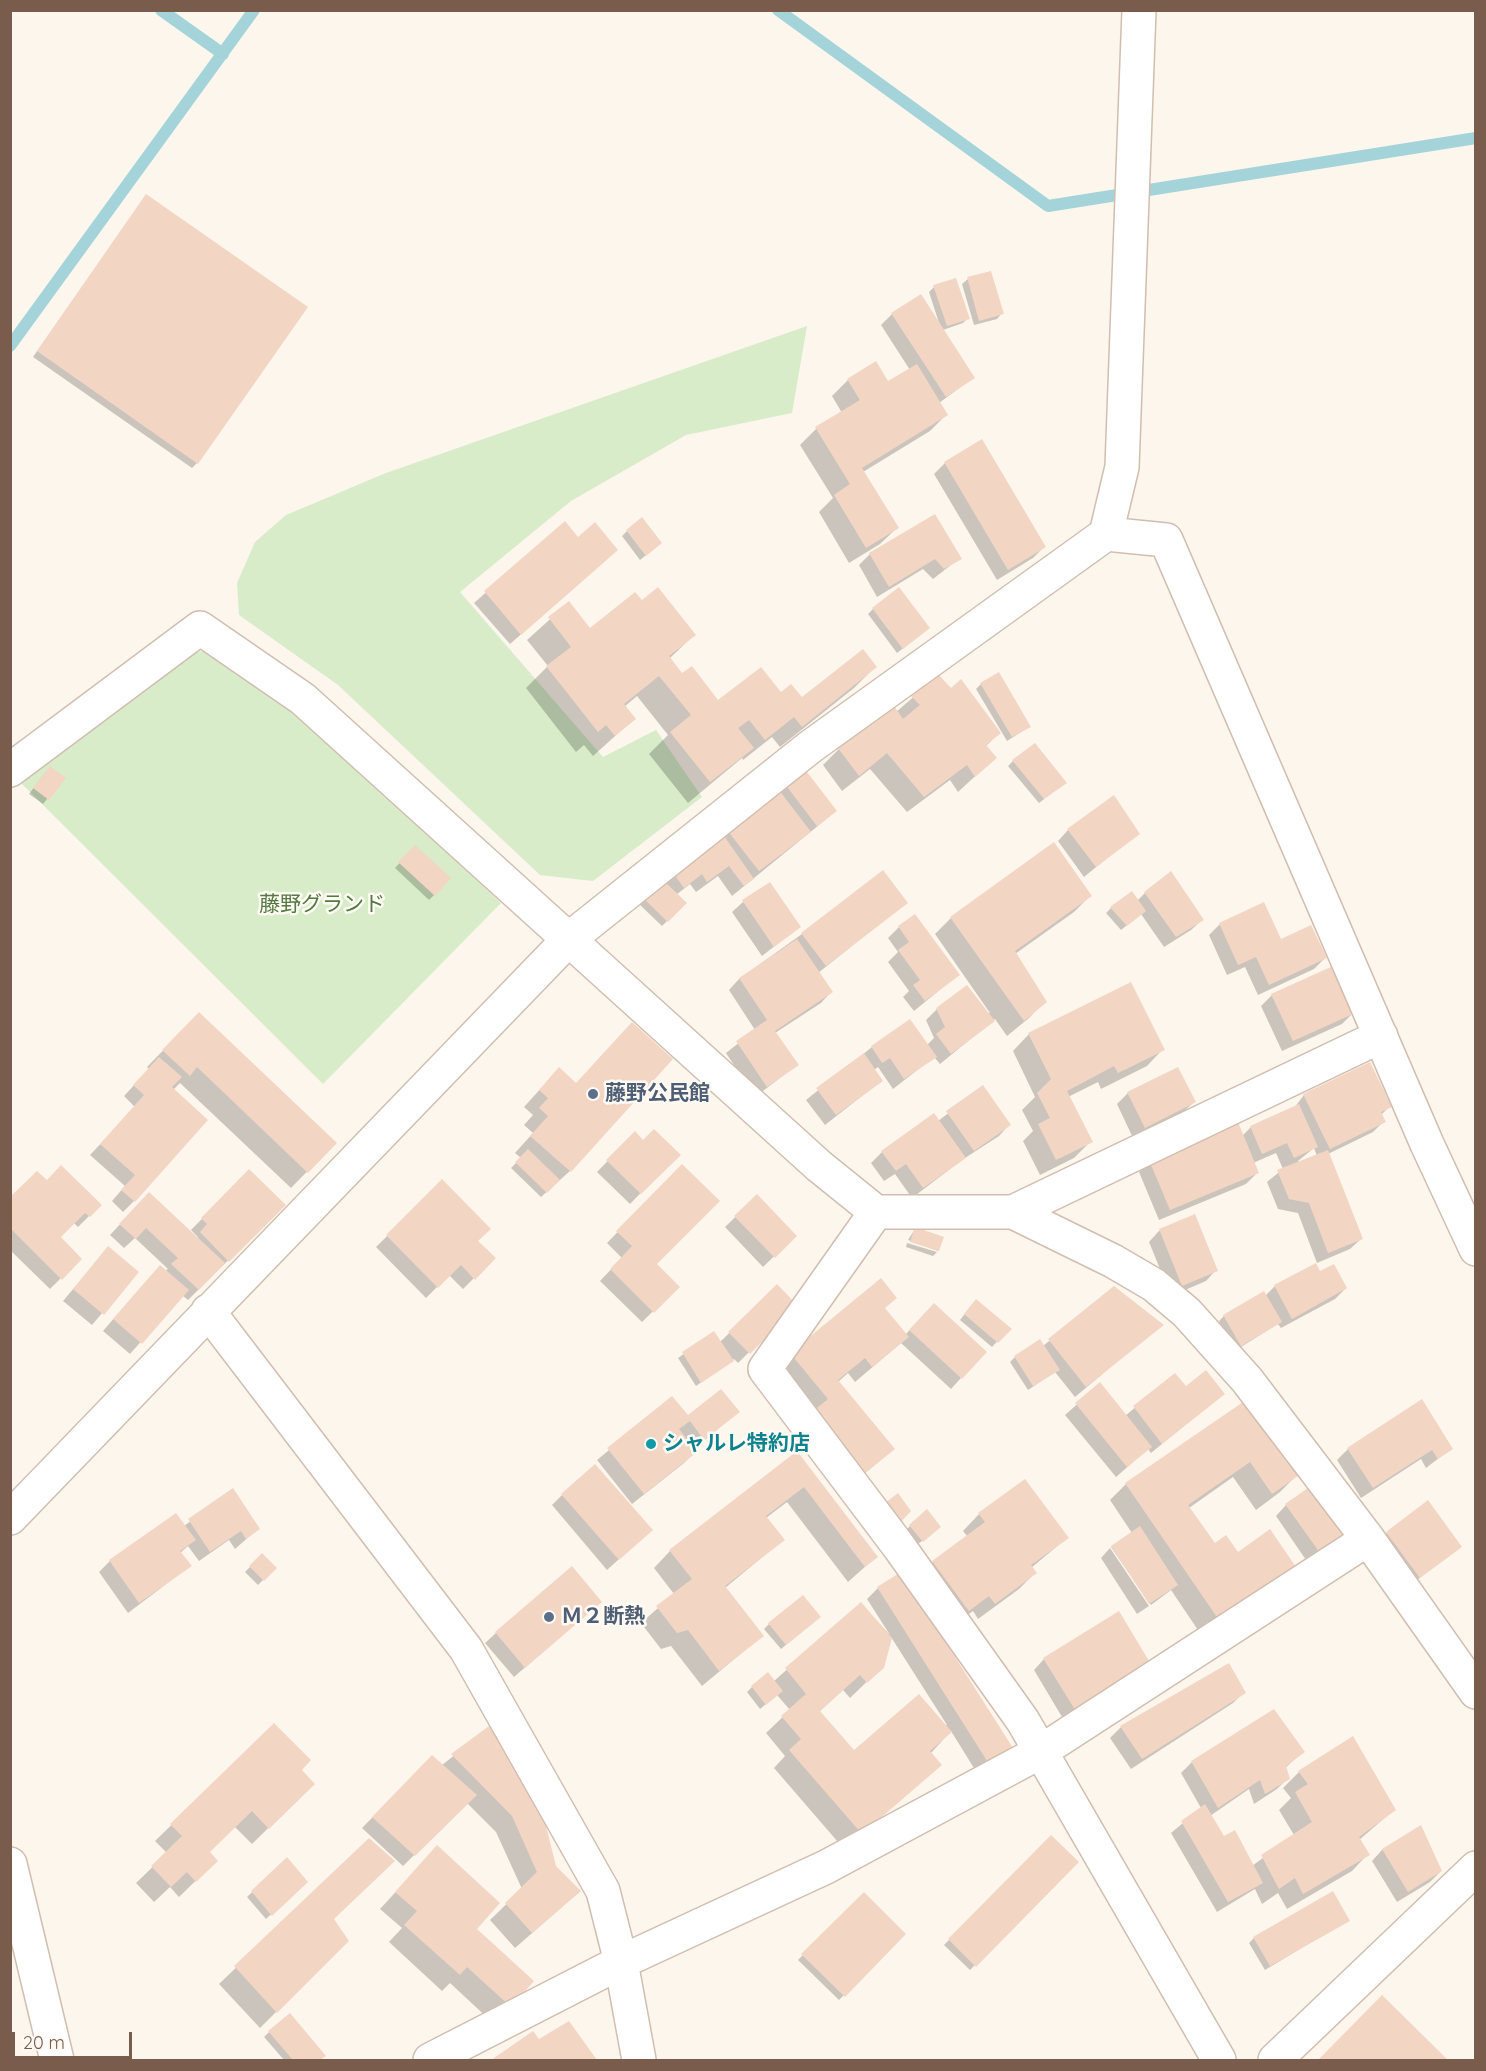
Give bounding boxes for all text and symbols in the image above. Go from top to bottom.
park label: 藤野グランド [259,892,385,918]
place label: 藤野公民館 [605,1081,710,1107]
marker: 藤野公民館 [586,1087,600,1101]
place label: シャルレ特約店 [663,1431,810,1457]
marker: シャルレ特約店 [644,1437,658,1451]
place label: Ｍ２断熱 [561,1604,645,1630]
marker: Ｍ２断熱 [542,1610,556,1624]
scale bar [15,2020,135,2058]
text: 20 m [23,2031,65,2054]

